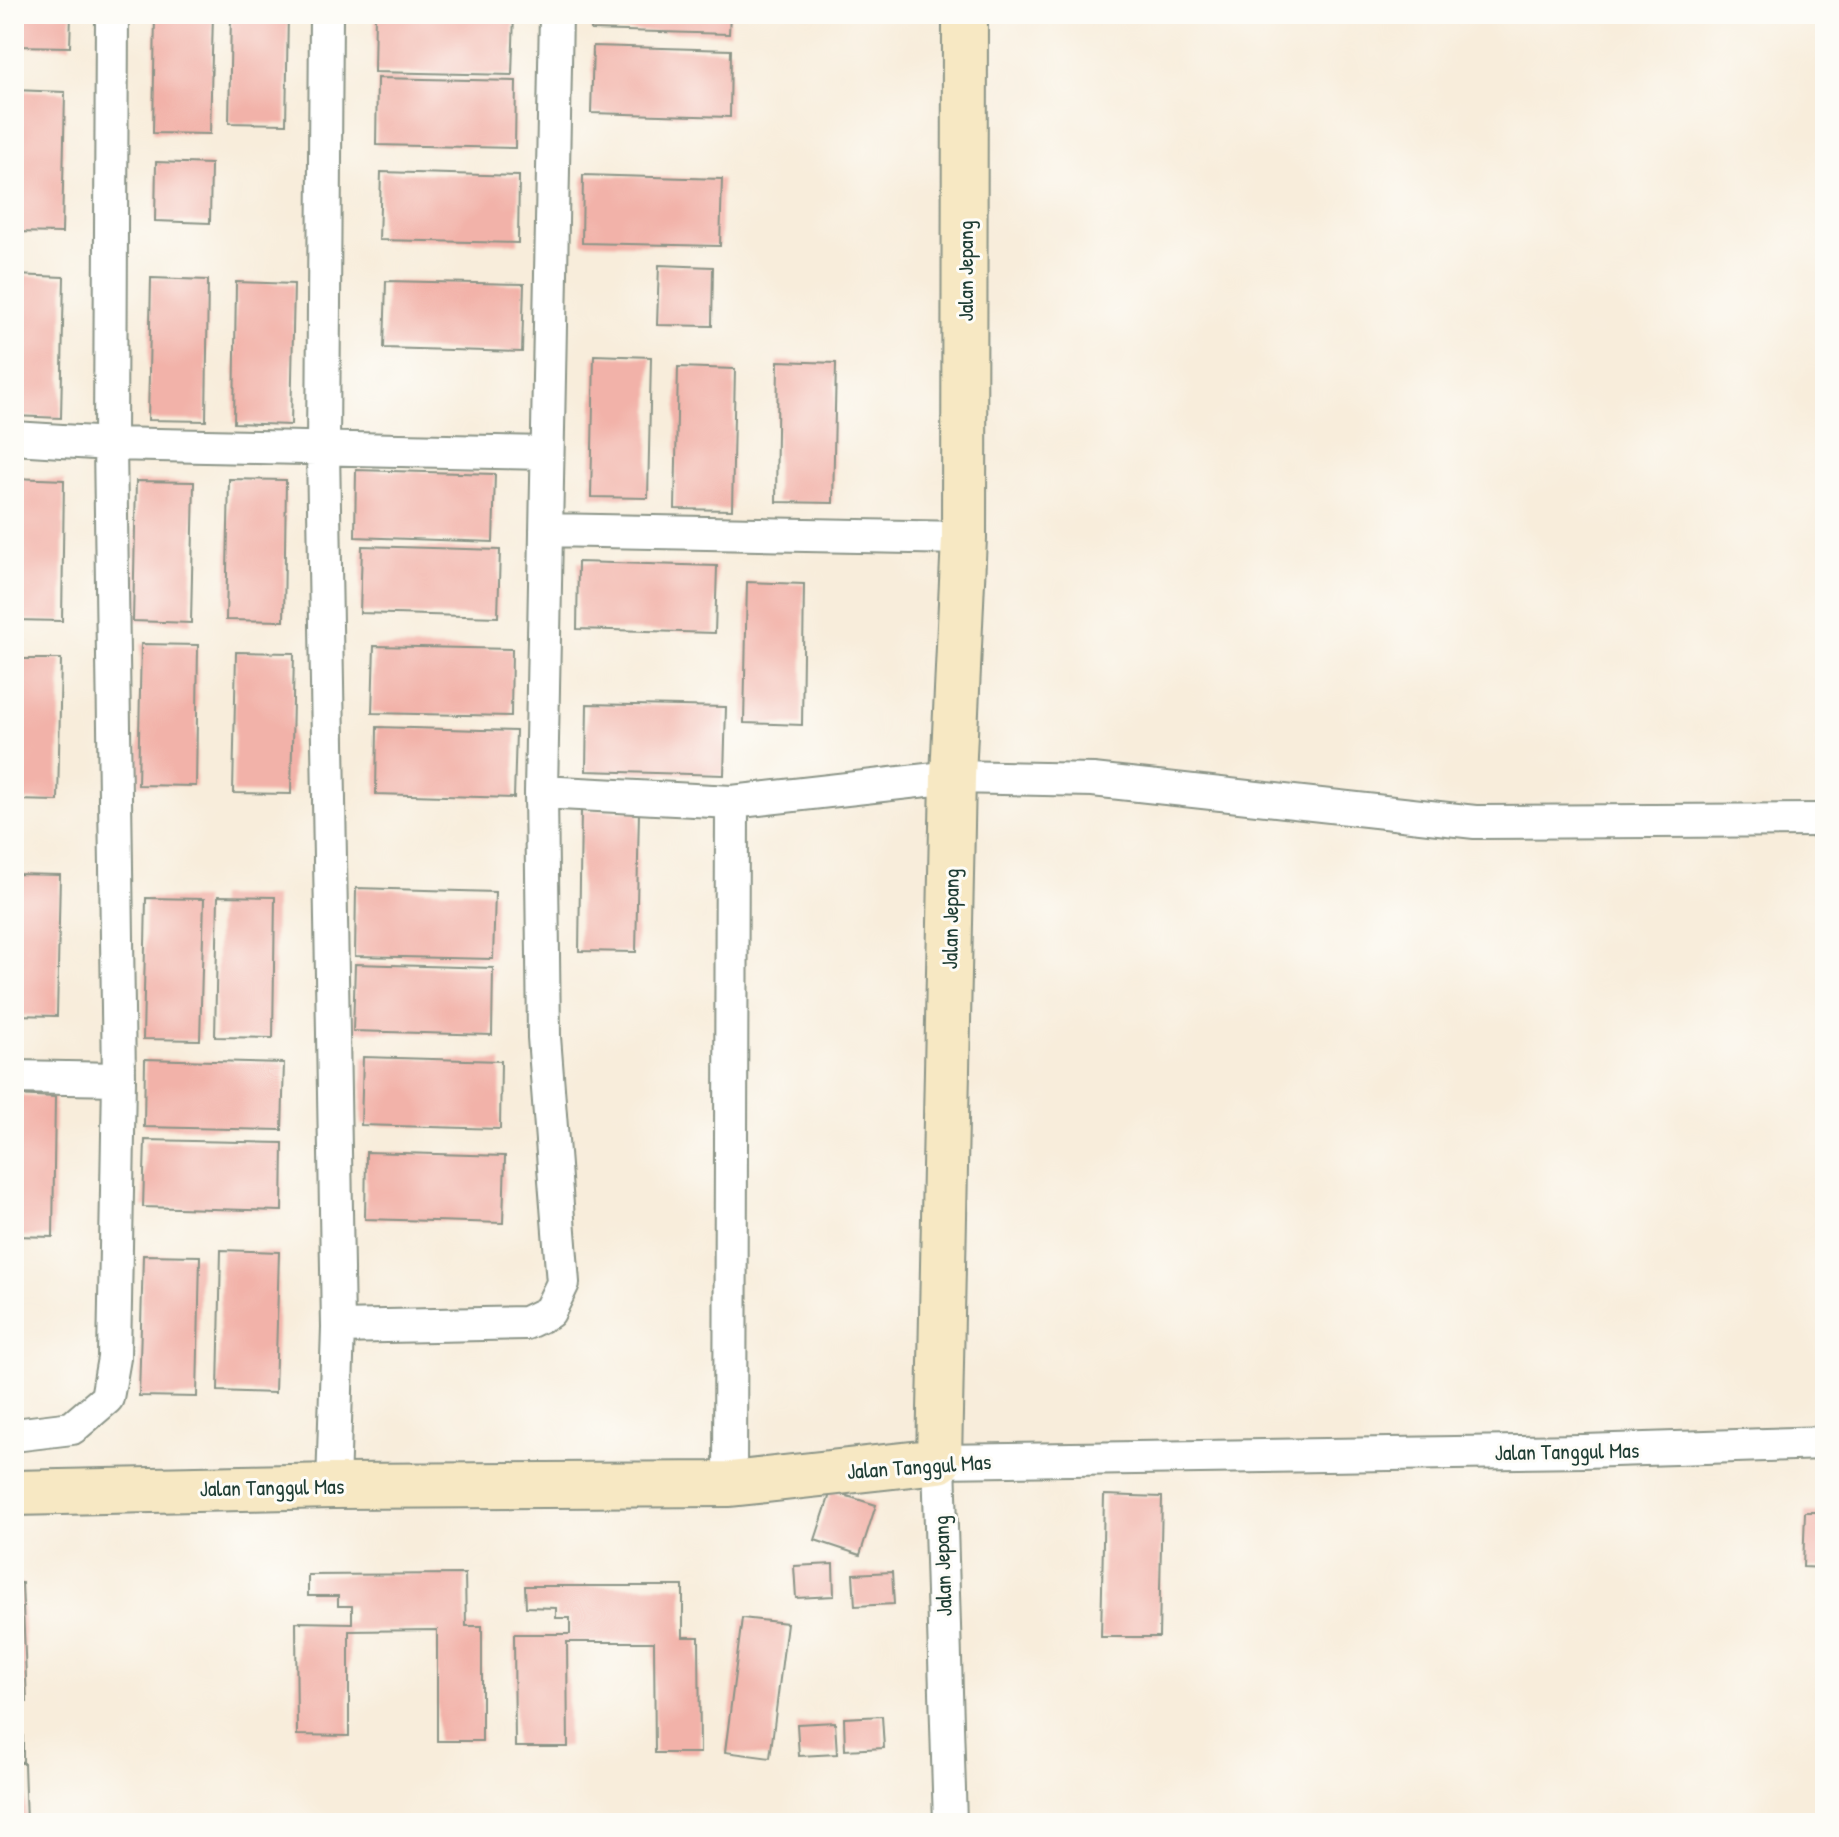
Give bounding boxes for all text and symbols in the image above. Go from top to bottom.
street label: Jalan Jepang [950,221,980,321]
street label: Jalan Jepang [934,868,966,970]
street label: Jalan Tanggul Mas [1494,1435,1640,1467]
street label: Jalan Tanggul Mas [846,1446,992,1486]
street label: Jalan Tanggul Mas [199,1471,345,1503]
street label: Jalan Jepang [925,1515,959,1617]

